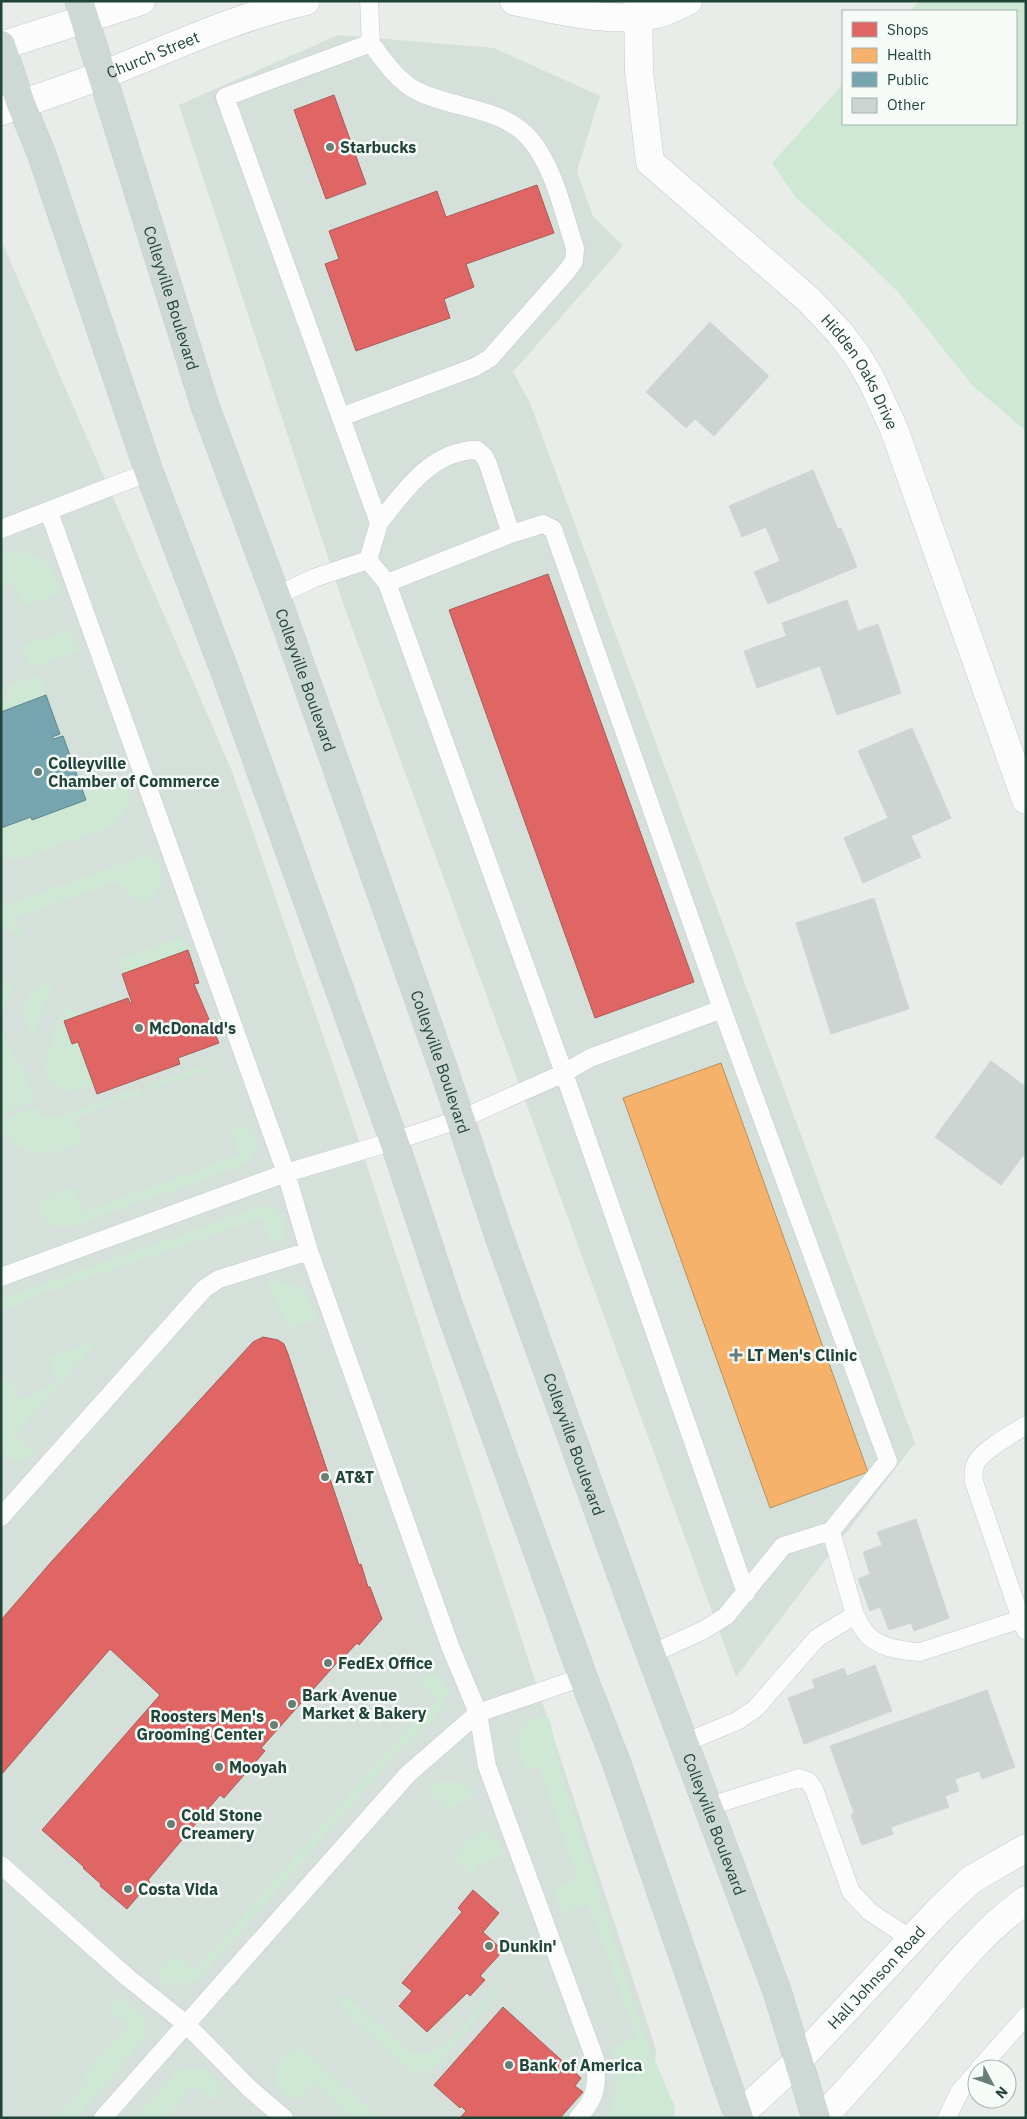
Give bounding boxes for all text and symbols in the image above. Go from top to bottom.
legend [842,10,1017,125]
text: Shops [887,20,929,39]
street label: Church Street [103,27,202,82]
text: Health [887,45,932,64]
text: Public [887,70,929,89]
text: Other [887,95,926,114]
place label: Starbucks [340,137,416,157]
marker: Starbucks [324,141,336,153]
street label: Colleyville Boulevard [140,223,203,373]
street label: Hidden Oaks Drive [817,310,903,433]
street label: Colleyville Boulevard [271,606,340,754]
place label: Colleyville Chamber of Commerce [48,753,219,791]
marker: Colleyville Chamber of Commerce [32,766,44,778]
street label: Colleyville Boulevard [406,988,474,1136]
place label: McDonald's [149,1018,236,1038]
marker: McDonald's [133,1022,145,1034]
place label: LT Men's Clinic [747,1345,857,1365]
marker: LT Men's Clinic [729,1348,743,1362]
street label: Colleyville Boulevard [539,1370,609,1518]
place label: AT&T [335,1467,374,1487]
marker: AT&T [319,1471,331,1483]
place label: FedEx Office [338,1653,433,1673]
marker: FedEx Office [322,1657,334,1669]
place label: Bark Avenue Market & Bakery [302,1685,427,1723]
marker: Bark Avenue Market & Bakery [286,1698,298,1710]
place label: Roosters Men's Grooming Center [137,1706,265,1744]
marker: Roosters Men's Grooming Center [268,1719,280,1731]
street label: Colleyville Boulevard [679,1750,750,1898]
place label: Mooyah [229,1757,287,1777]
marker: Mooyah [213,1761,225,1773]
place label: Cold Stone Creamery [181,1805,262,1843]
marker: Cold Stone Creamery [165,1818,177,1830]
place label: Costa Vida [138,1879,218,1899]
marker: Costa Vida [122,1883,134,1895]
street label: Hall Johnson Road [823,1921,929,2033]
place label: Dunkin' [499,1936,557,1956]
marker: Dunkin' [483,1940,495,1952]
place label: Bank of America [519,2055,642,2075]
marker: Bank of America [503,2059,515,2071]
north arrow [967,2059,1017,2109]
text: N [992,2083,1012,2102]

